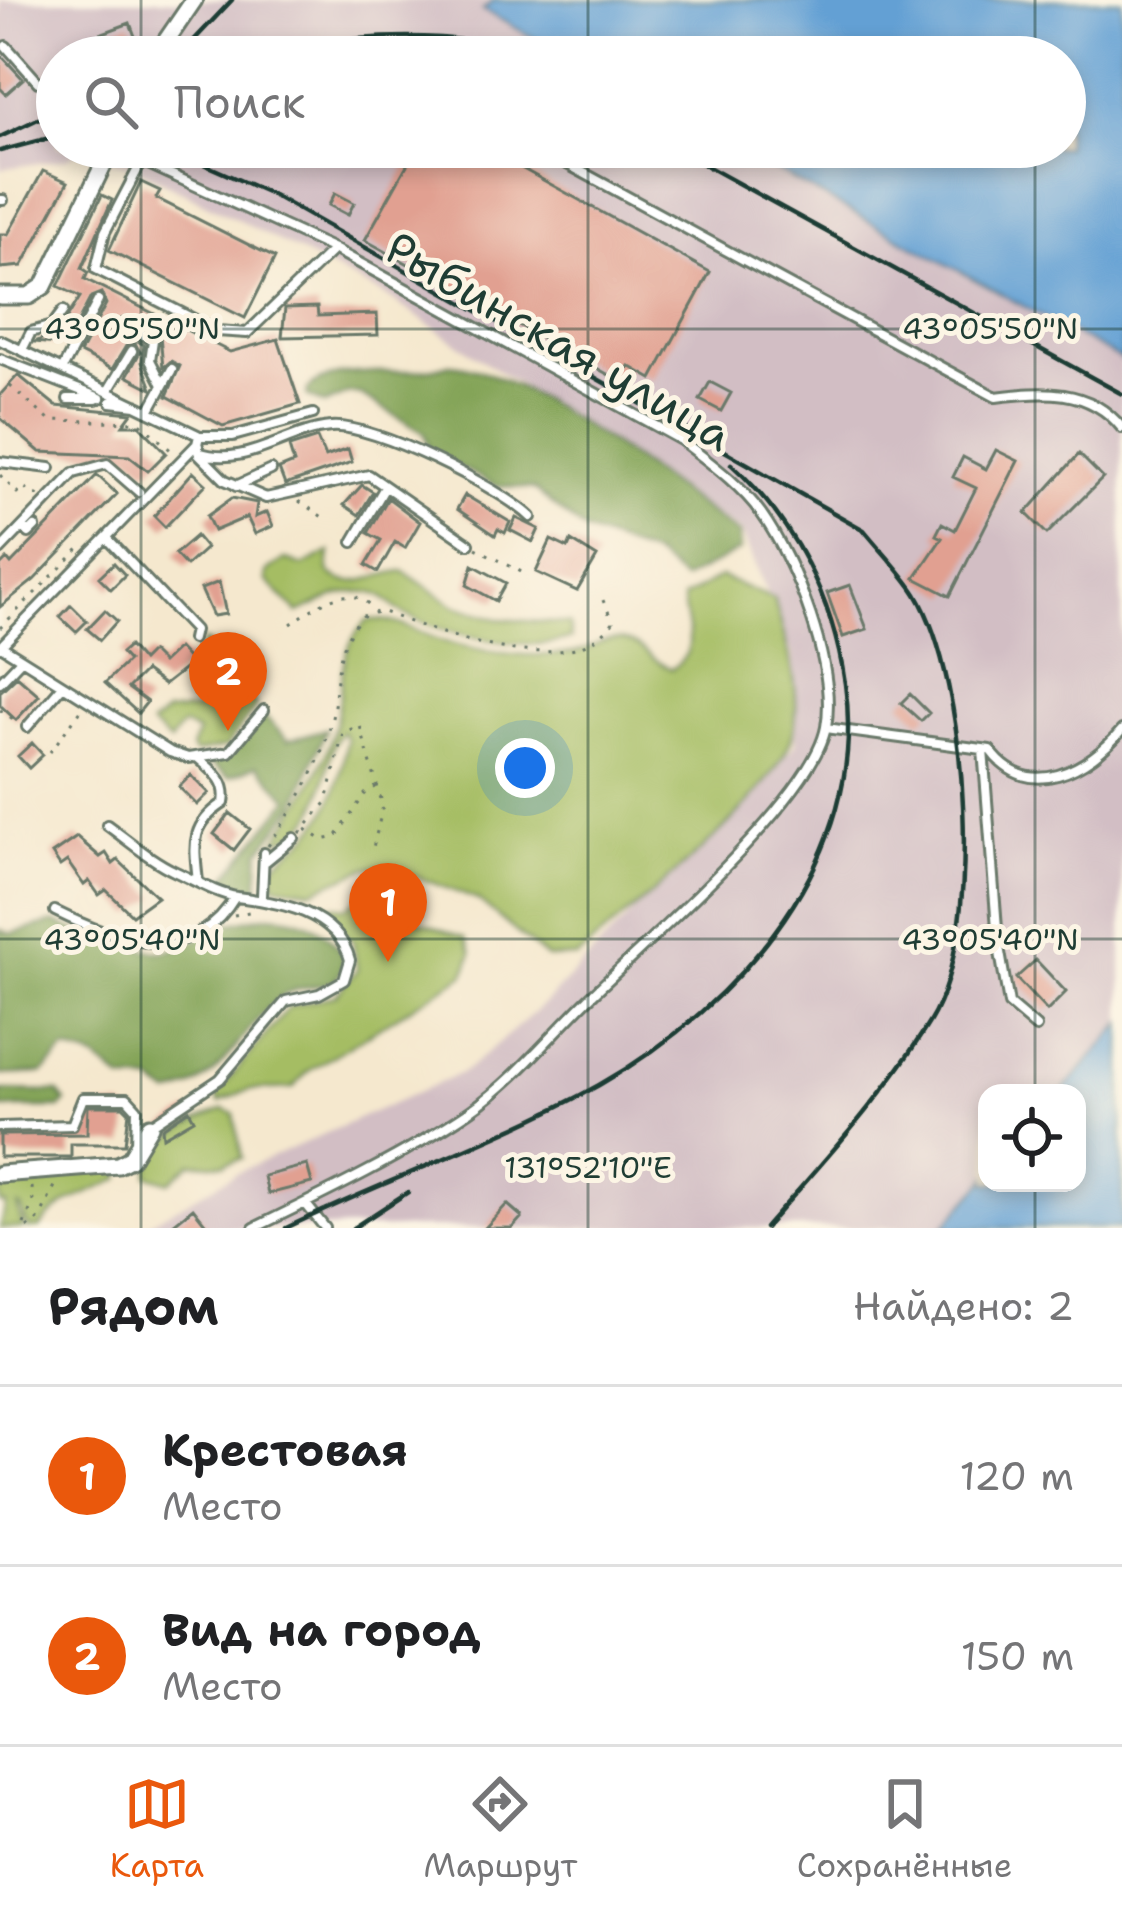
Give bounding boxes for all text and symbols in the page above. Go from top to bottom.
search box [36,36,1086,168]
icon: search [78,69,144,135]
text: Поиск [174,72,305,132]
street label: Рыбинская улица [375,217,743,465]
text: 43°05'50"N [44,308,220,349]
text: 43°05'50"N [902,308,1078,349]
pin: 2 [189,632,267,731]
your location [495,738,555,798]
pin: 1 [349,863,427,962]
text: 43°05'40"N [43,919,221,960]
text: 43°05'40"N [901,919,1079,960]
map controls [978,1084,1086,1192]
button: locate [978,1084,1086,1192]
text: 131°52'10"E [504,1147,672,1188]
text: Рядом [48,1272,219,1340]
text: Найдено: 2 [853,1280,1074,1332]
text: Крестовая [162,1420,408,1480]
text: 1 [78,1450,96,1502]
text: 120 m [959,1450,1074,1502]
text: Место [162,1480,283,1532]
text: Вид на город [162,1600,480,1660]
text: 2 [73,1630,101,1682]
text: 150 m [961,1630,1074,1682]
text: Место [162,1660,283,1712]
tab: Карта [110,1771,204,1888]
tab: Маршрут [423,1771,577,1888]
tab: Сохранённые [797,1771,1012,1888]

